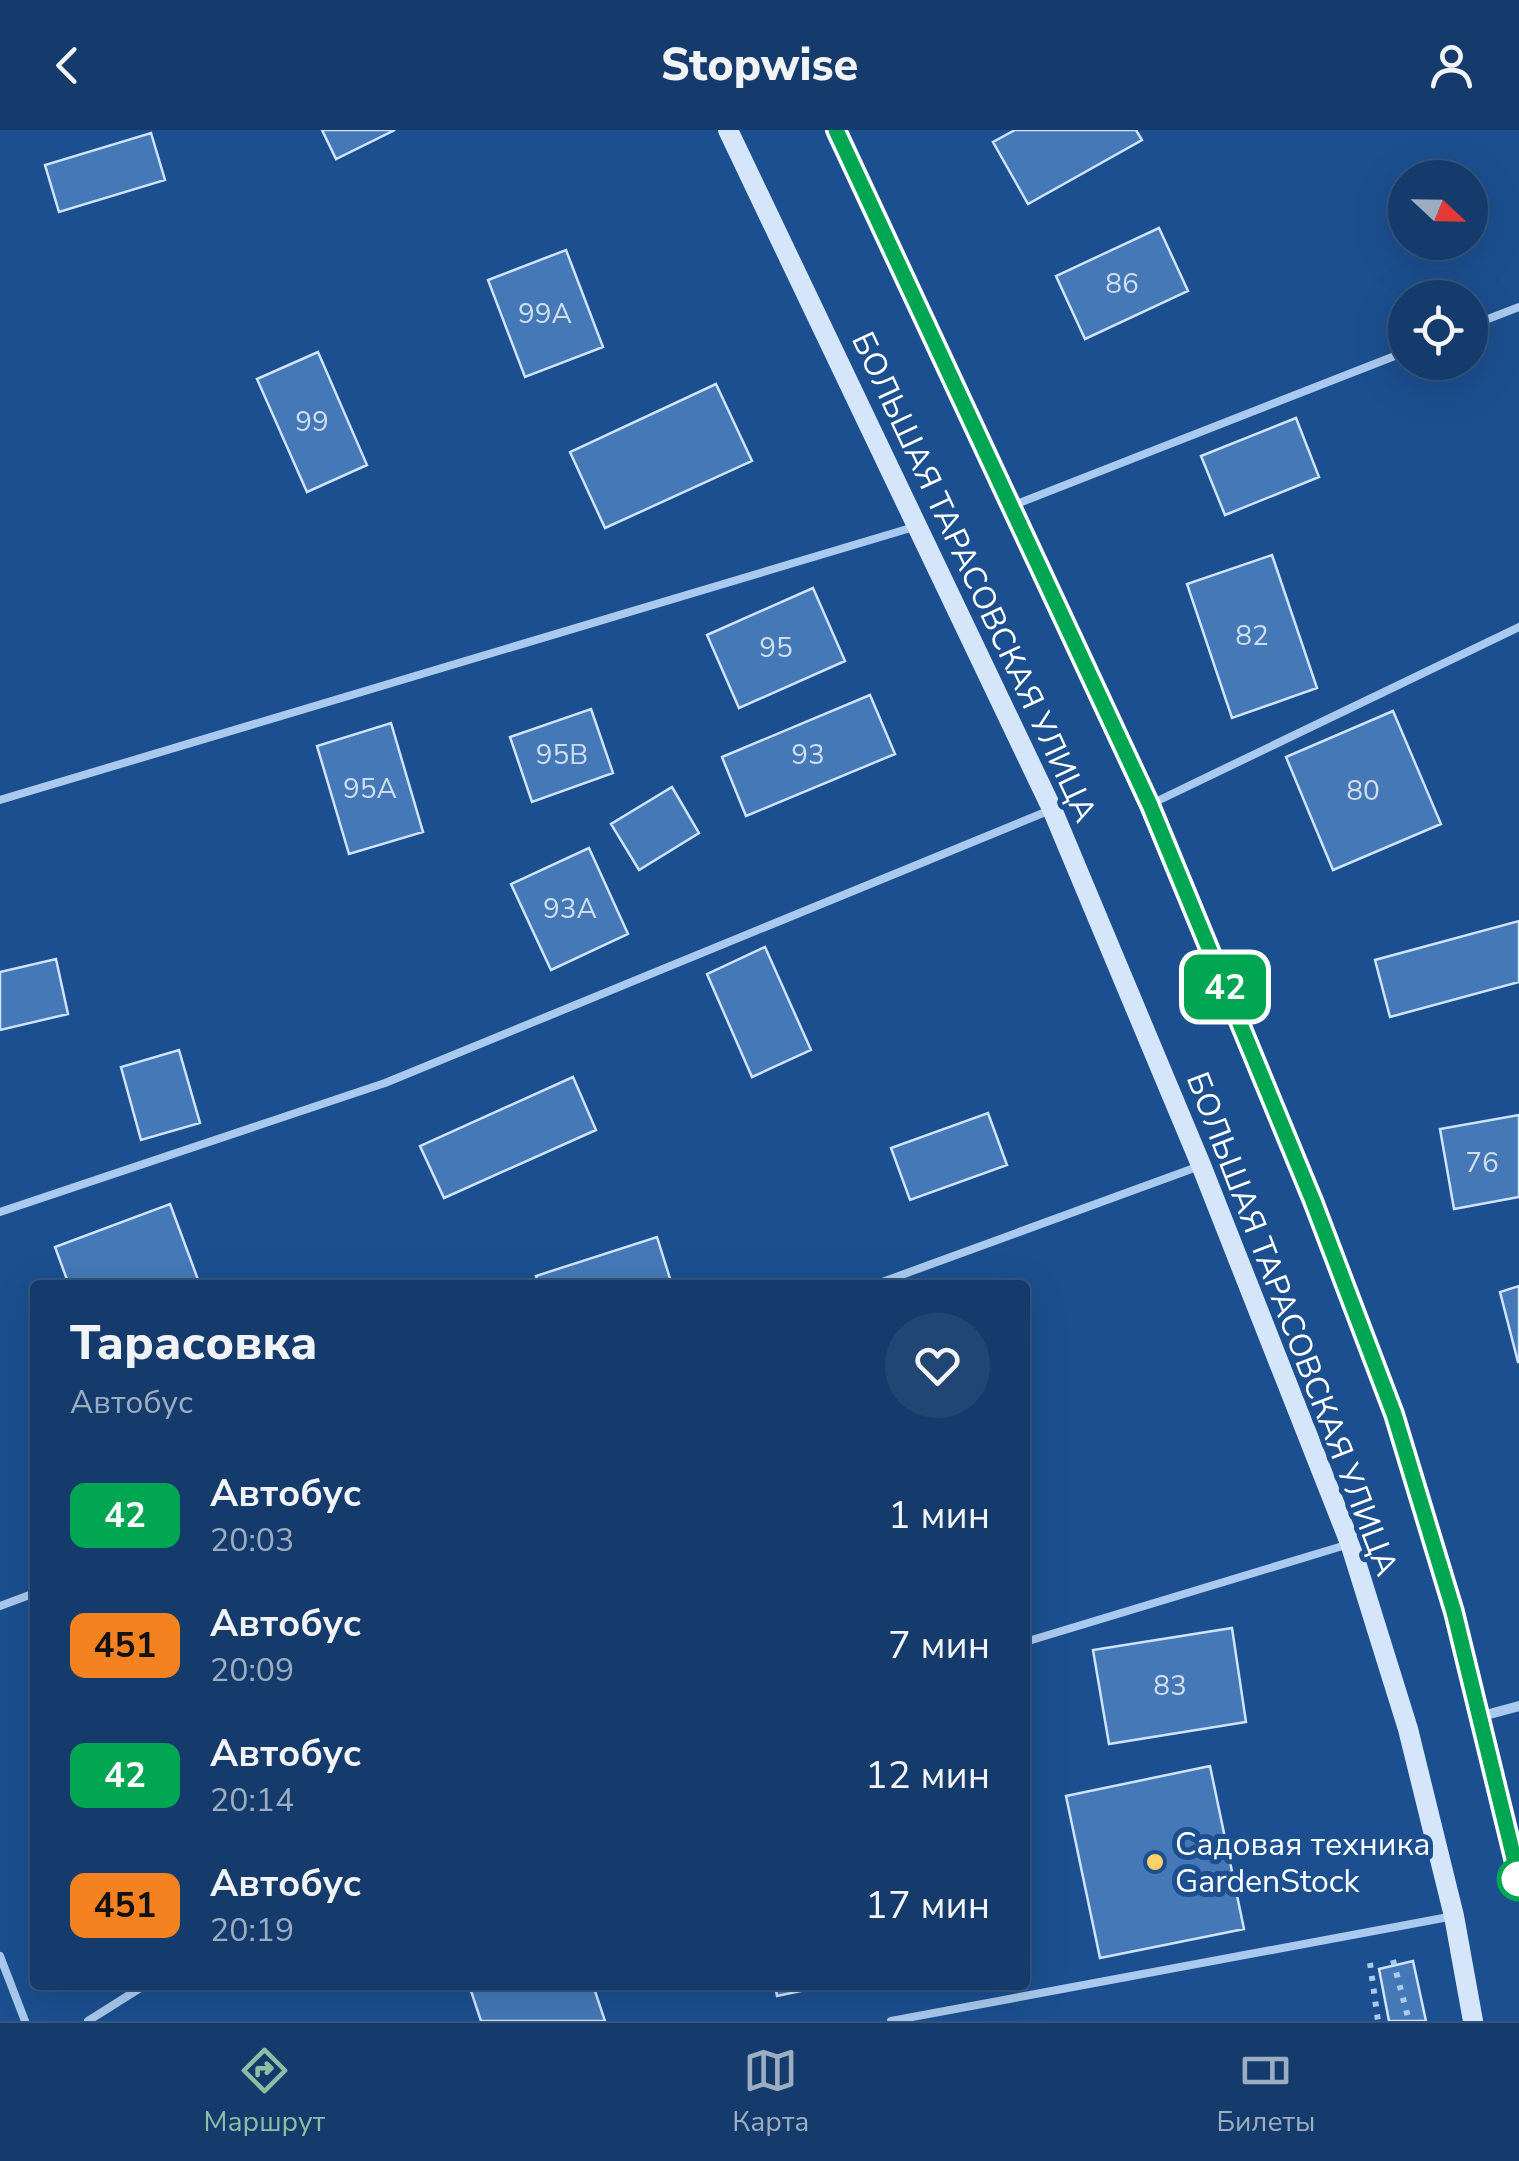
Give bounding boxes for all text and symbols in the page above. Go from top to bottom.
text: Stopwise [661,35,858,96]
icon: back [40,38,95,93]
icon: person [1424,38,1479,93]
north arrow [1388,160,1488,260]
map controls [1388,160,1488,380]
house number: 86 [1105,265,1139,303]
button: locate [1388,280,1488,380]
house number: 99А [518,295,572,333]
street label: БОЛЬШАЯ ТАРАСОВСКАЯ УЛИЦА [841,325,1107,829]
house number: 99 [295,403,329,441]
house number: 82 [1235,617,1269,655]
house number: 95 [759,629,793,667]
house number: 95В [536,736,588,774]
house number: 93 [791,736,825,774]
house number: 95А [343,770,397,808]
house number: 80 [1346,772,1380,810]
house number: 93А [543,890,597,928]
line badge: 42 [1180,954,1270,1020]
text: 42 [1204,964,1246,1011]
street label: БОЛЬШАЯ ТАРАСОВСКАЯ УЛИЦА [1176,1066,1408,1582]
house number: 76 [1465,1144,1499,1182]
text: Тарасовка [70,1310,318,1376]
button: heart [885,1313,990,1418]
text: Автобус [70,1381,193,1424]
text: Автобус [210,1468,361,1519]
text: 1 мин [888,1490,990,1541]
text: 42 [104,1492,146,1539]
text: 20:03 [210,1519,294,1562]
text: Автобус [210,1598,361,1649]
text: 7 мин [888,1620,990,1671]
text: 451 [93,1622,157,1669]
text: 20:09 [210,1649,294,1692]
house number: 83 [1153,1667,1187,1705]
text: Автобус [210,1728,361,1779]
text: 12 мин [865,1750,990,1801]
text: 42 [104,1752,146,1799]
text: 20:14 [210,1779,294,1822]
place label: Садовая техника GardenStock [1175,1823,1431,1903]
marker: Садовая техника GardenStock [1144,1851,1166,1873]
text: Автобус [210,1858,361,1909]
unlabelled marker [1498,1858,1519,1900]
text: 17 мин [865,1880,990,1931]
text: 451 [93,1882,157,1929]
text: 20:19 [210,1909,294,1952]
tab: Маршрут [204,2043,325,2141]
tab: Карта [732,2043,809,2141]
tab: Билеты [1217,2043,1315,2141]

